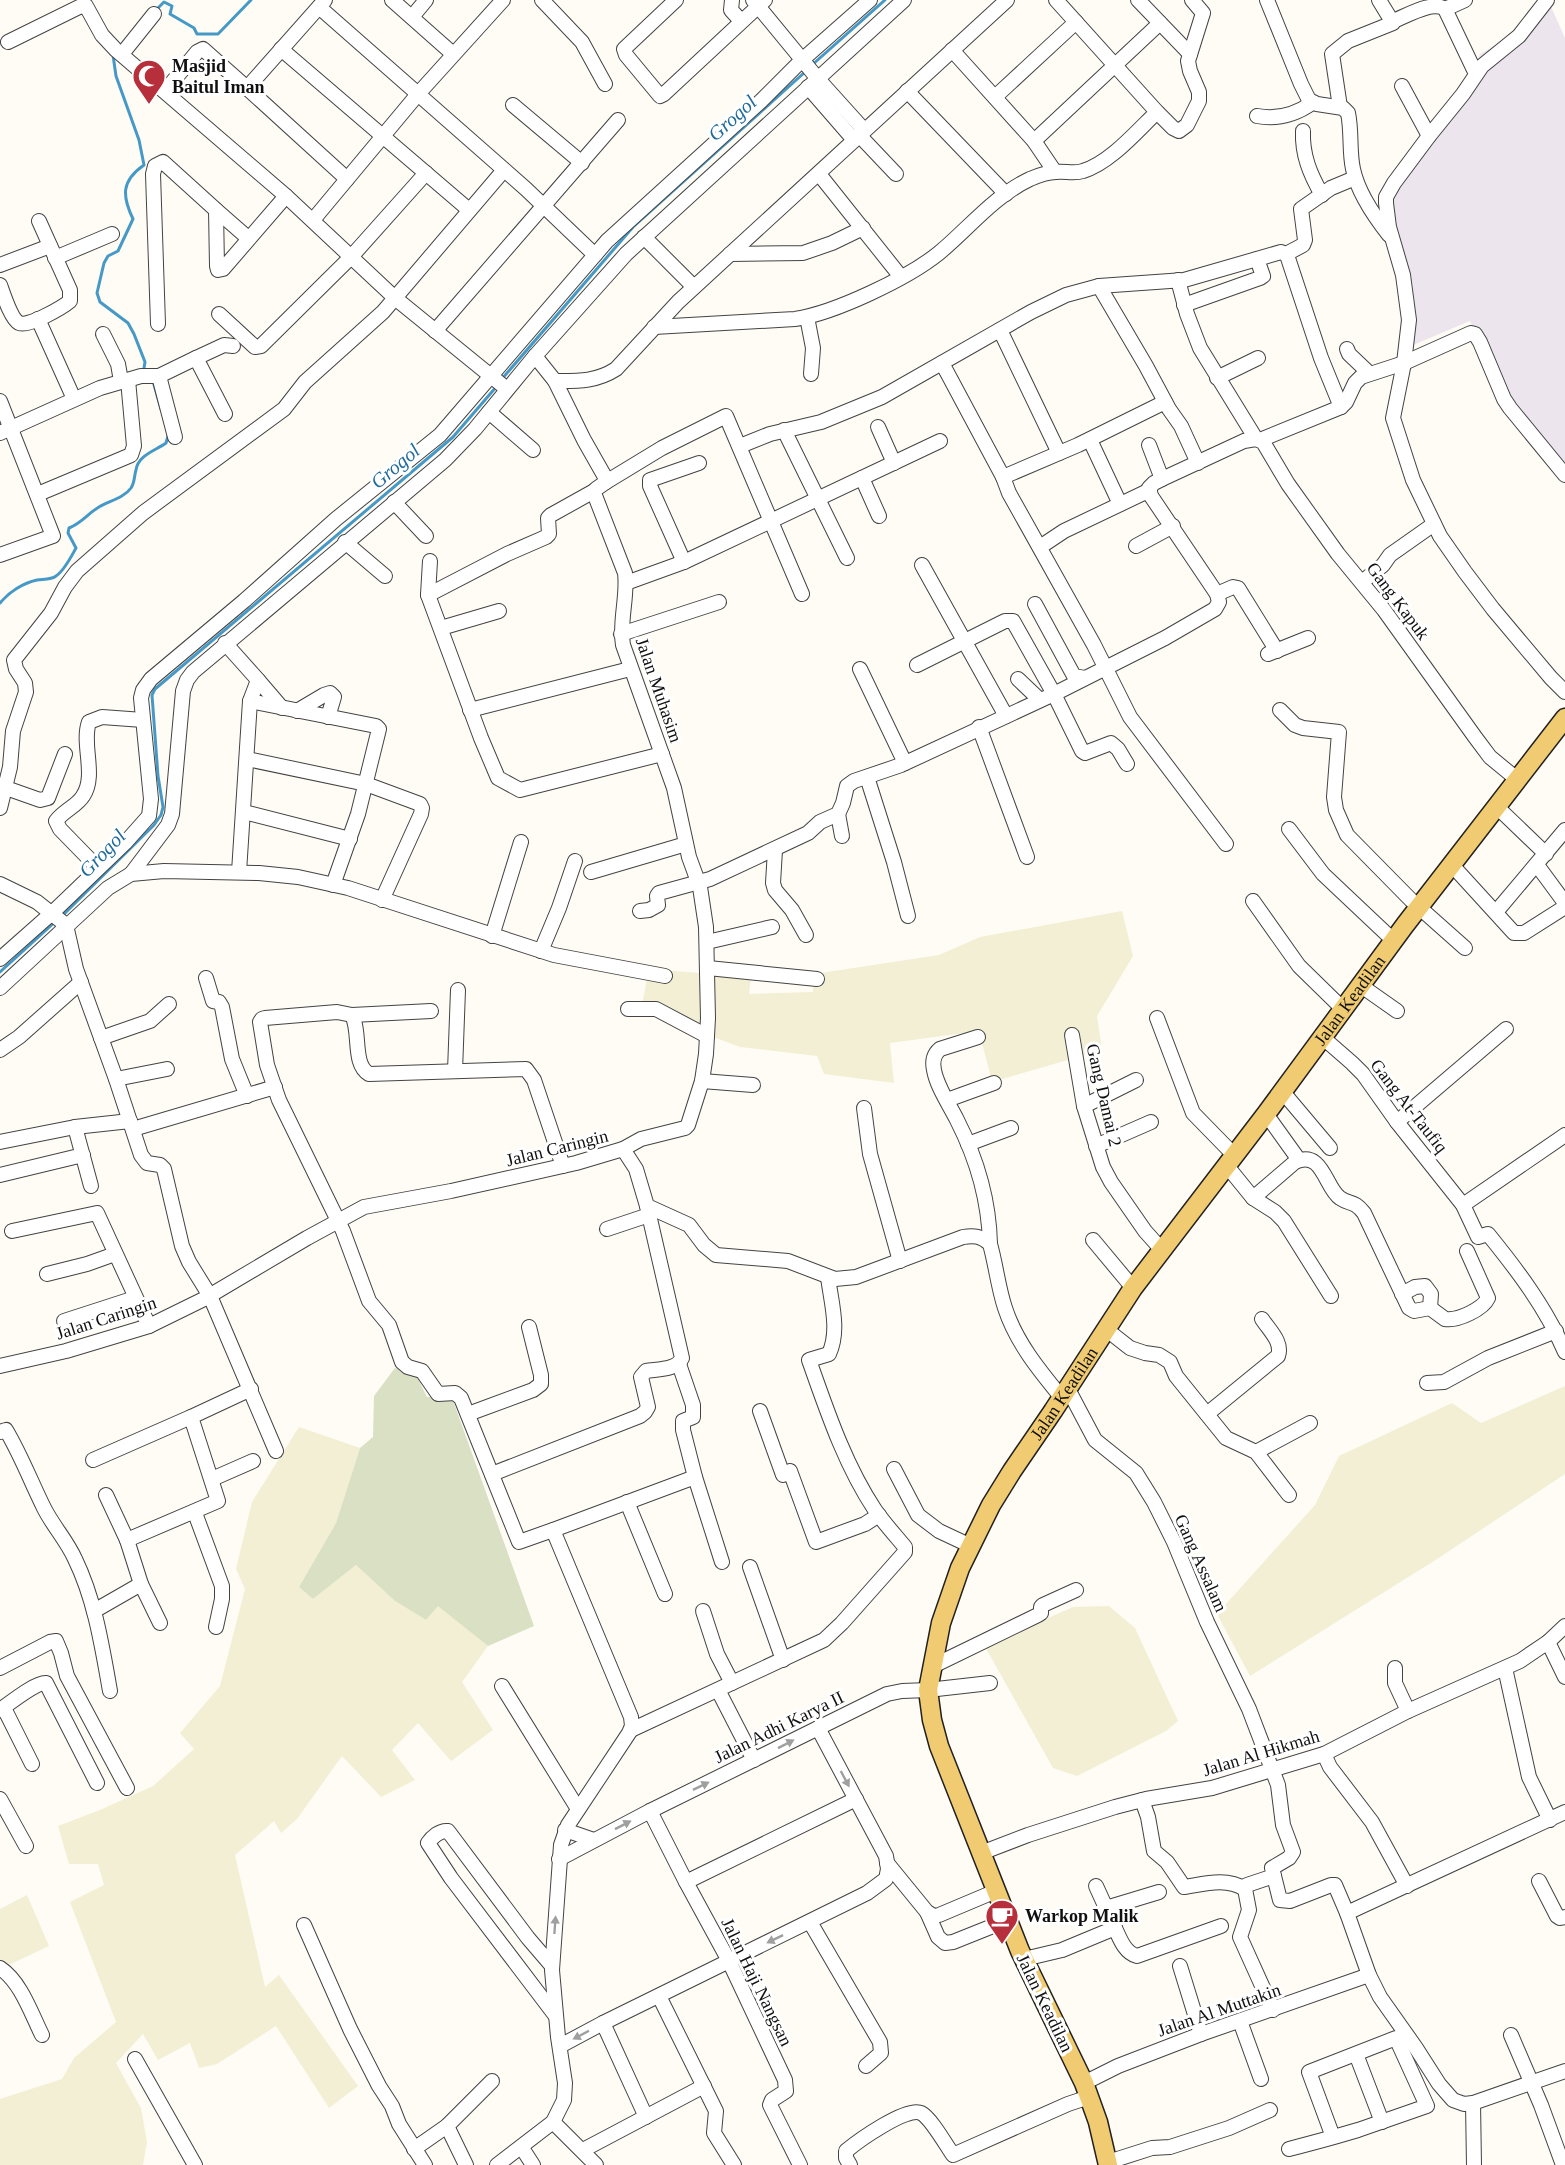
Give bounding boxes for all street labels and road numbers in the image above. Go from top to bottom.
street label: Gang Kapuk [1362,558,1434,644]
street label: Jalan Muhasim [632,635,686,745]
street label: Jalan Keadilan [1310,951,1389,1049]
street label: Gang Damai 2 [1082,1042,1126,1148]
street label: Gang At-Taufiq [1366,1055,1452,1157]
street label: Jalan Caringin [504,1126,610,1170]
street label: Jalan Caringin [53,1292,159,1344]
street label: Jalan Keadilan [1026,1343,1102,1443]
street label: Gang Assalam [1171,1511,1231,1615]
street label: Jalan Adhi Karya II [711,1687,847,1767]
street label: Jalan Al Hikmah [1200,1726,1322,1780]
street label: Jalan Haji Nangsan [717,1915,797,2049]
street label: Jalan Keadilan [1013,1951,1077,2055]
street label: Jalan Al Muttakin [1155,1980,1283,2040]

